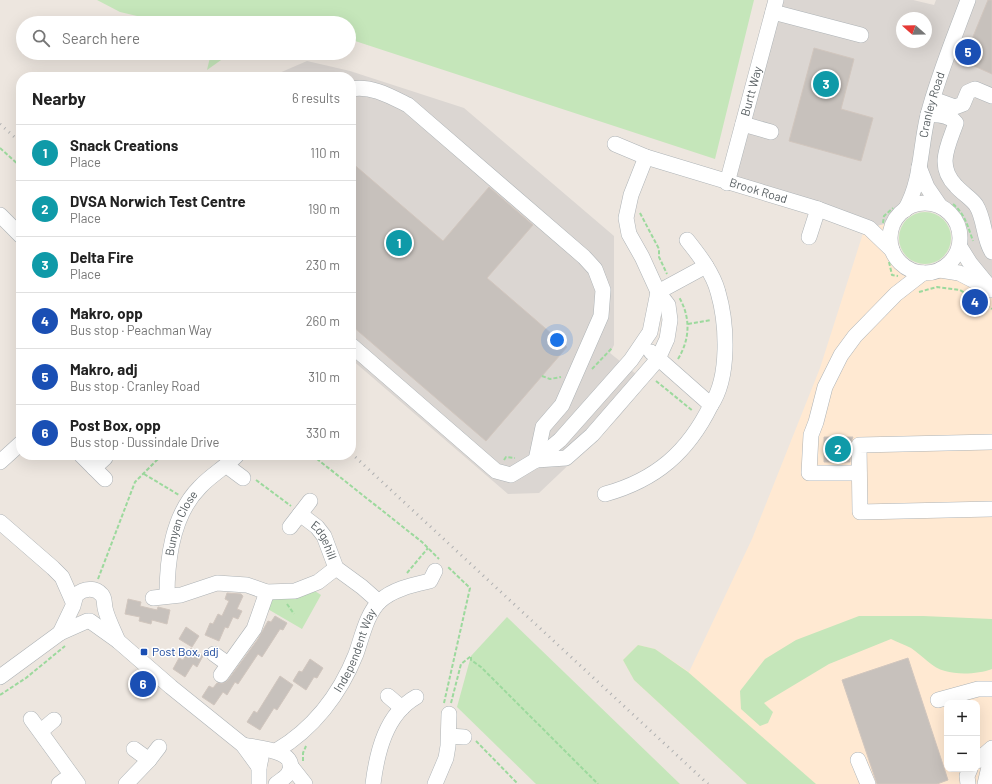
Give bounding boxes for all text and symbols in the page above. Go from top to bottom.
north arrow [896,12,932,48]
search box [16,16,356,60]
icon: search [30,27,52,49]
text: Search here [62,29,140,47]
pin: 5 [955,37,981,67]
street label: Burtt Way [737,64,764,117]
pin: 3 [813,69,839,99]
street label: Cranley Road [916,70,947,139]
text: Nearby [32,88,86,108]
text: 6 results [292,90,340,106]
text: Snack Creations [70,136,178,154]
text: 1 [43,145,47,161]
text: 110 m [310,145,340,161]
text: Place [70,154,101,170]
street label: Brook Road [728,175,789,205]
text: DVSA Norwich Test Centre [70,192,246,210]
text: 2 [41,201,49,217]
text: 190 m [308,201,340,217]
text: Place [70,210,101,226]
pin: 1 [386,228,412,258]
text: Delta Fire [70,248,134,266]
text: 3 [41,257,49,273]
text: 230 m [306,257,340,273]
text: Place [70,266,101,282]
pin: 4 [962,287,988,317]
text: Makro, opp [70,304,143,322]
text: 4 [41,313,49,329]
text: 260 m [306,313,340,329]
text: Bus stop · Peachman Way [70,322,212,338]
your location [547,330,567,350]
text: Makro, adj [70,360,138,378]
text: 5 [41,369,49,385]
text: 310 m [308,369,340,385]
text: Bus stop · Cranley Road [70,378,200,394]
text: Post Box, opp [70,416,161,434]
text: 6 [42,425,48,441]
text: 330 m [306,425,340,441]
text: Bus stop · Dussindale Drive [70,434,219,450]
pin: 2 [825,434,851,464]
street label: Bunyan Close [162,487,200,557]
street label: Edgehill [309,517,340,561]
street label: Independent Way [330,605,378,694]
place label: Post Box, adj [152,644,219,658]
marker: Post Box, adj [139,647,149,657]
pin: 6 [130,669,156,699]
map controls [944,700,980,772]
button: + [944,700,980,736]
button: − [944,736,980,772]

